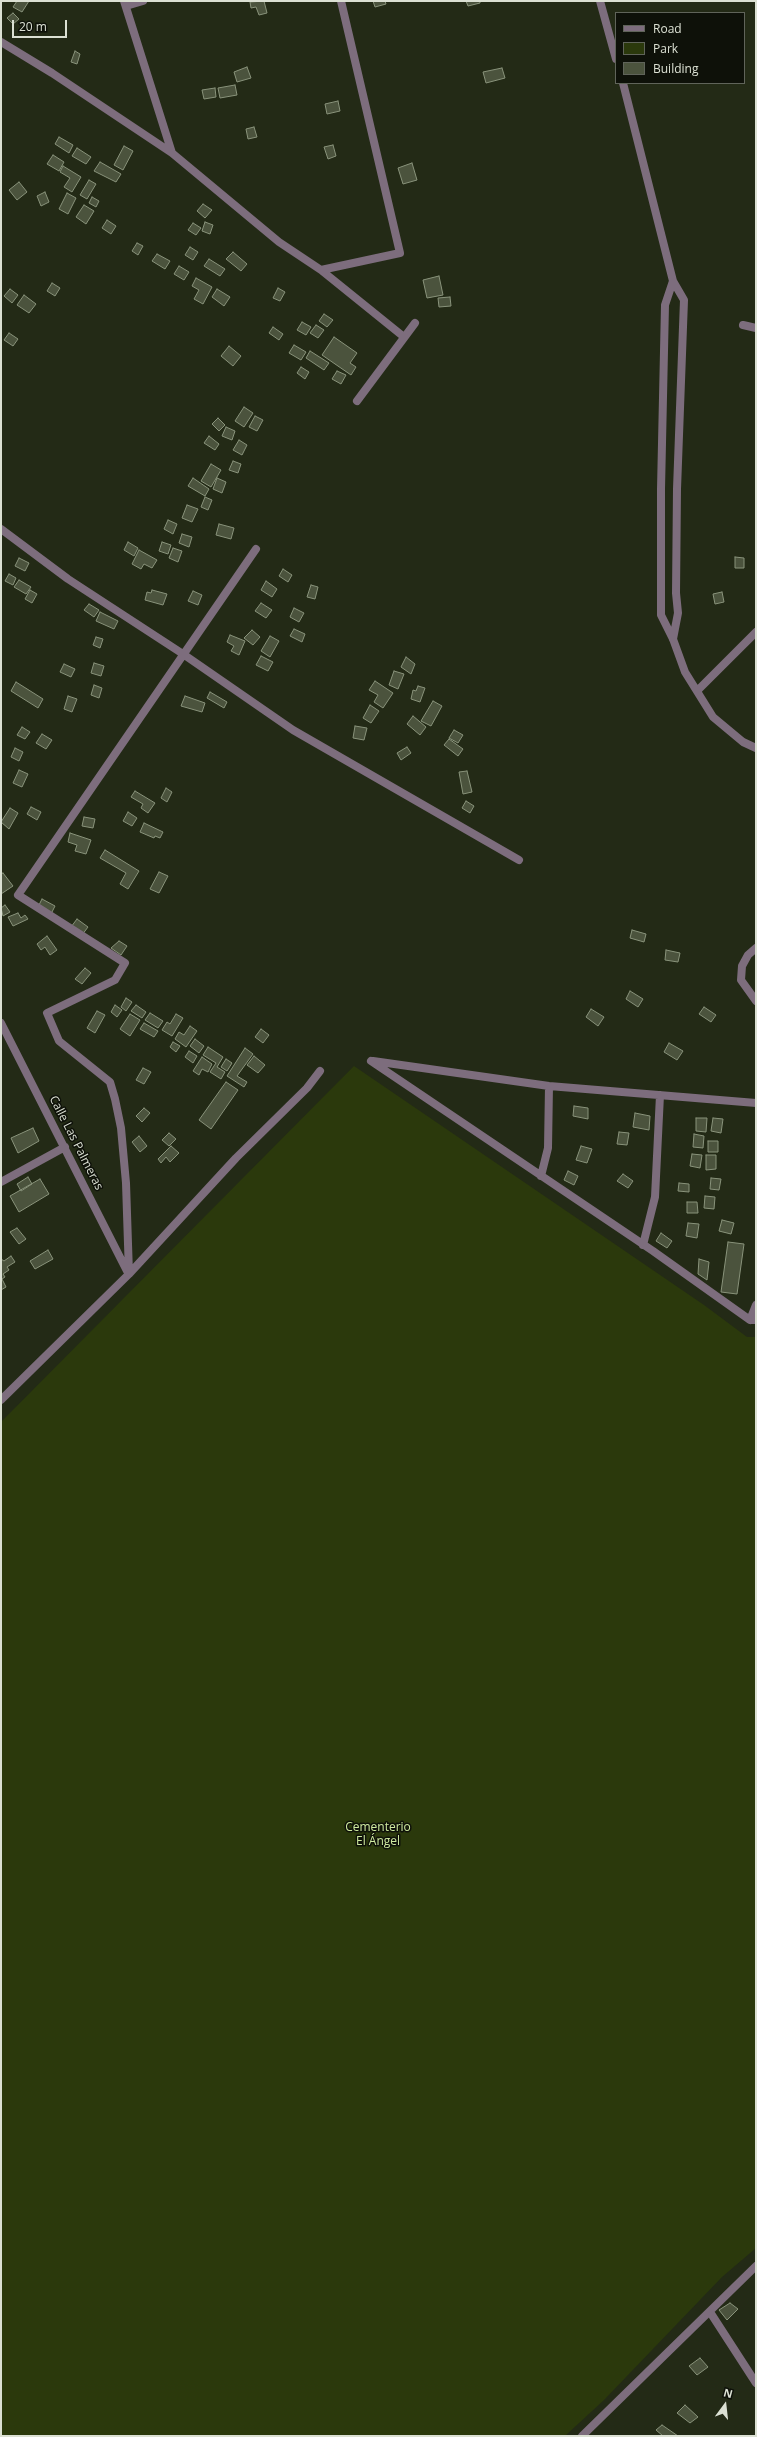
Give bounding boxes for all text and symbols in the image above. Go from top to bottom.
scale bar [14,12,69,38]
legend [615,12,745,84]
text: 20 m [19,18,47,35]
text: Road [653,20,682,37]
text: Park [653,40,678,57]
text: Building [653,60,698,77]
street label: Calle Las Palmeras [46,1093,106,1193]
park label: Cementerio El Ángel [345,1821,411,1849]
north arrow [705,2385,745,2425]
text: N [722,2385,734,2401]

